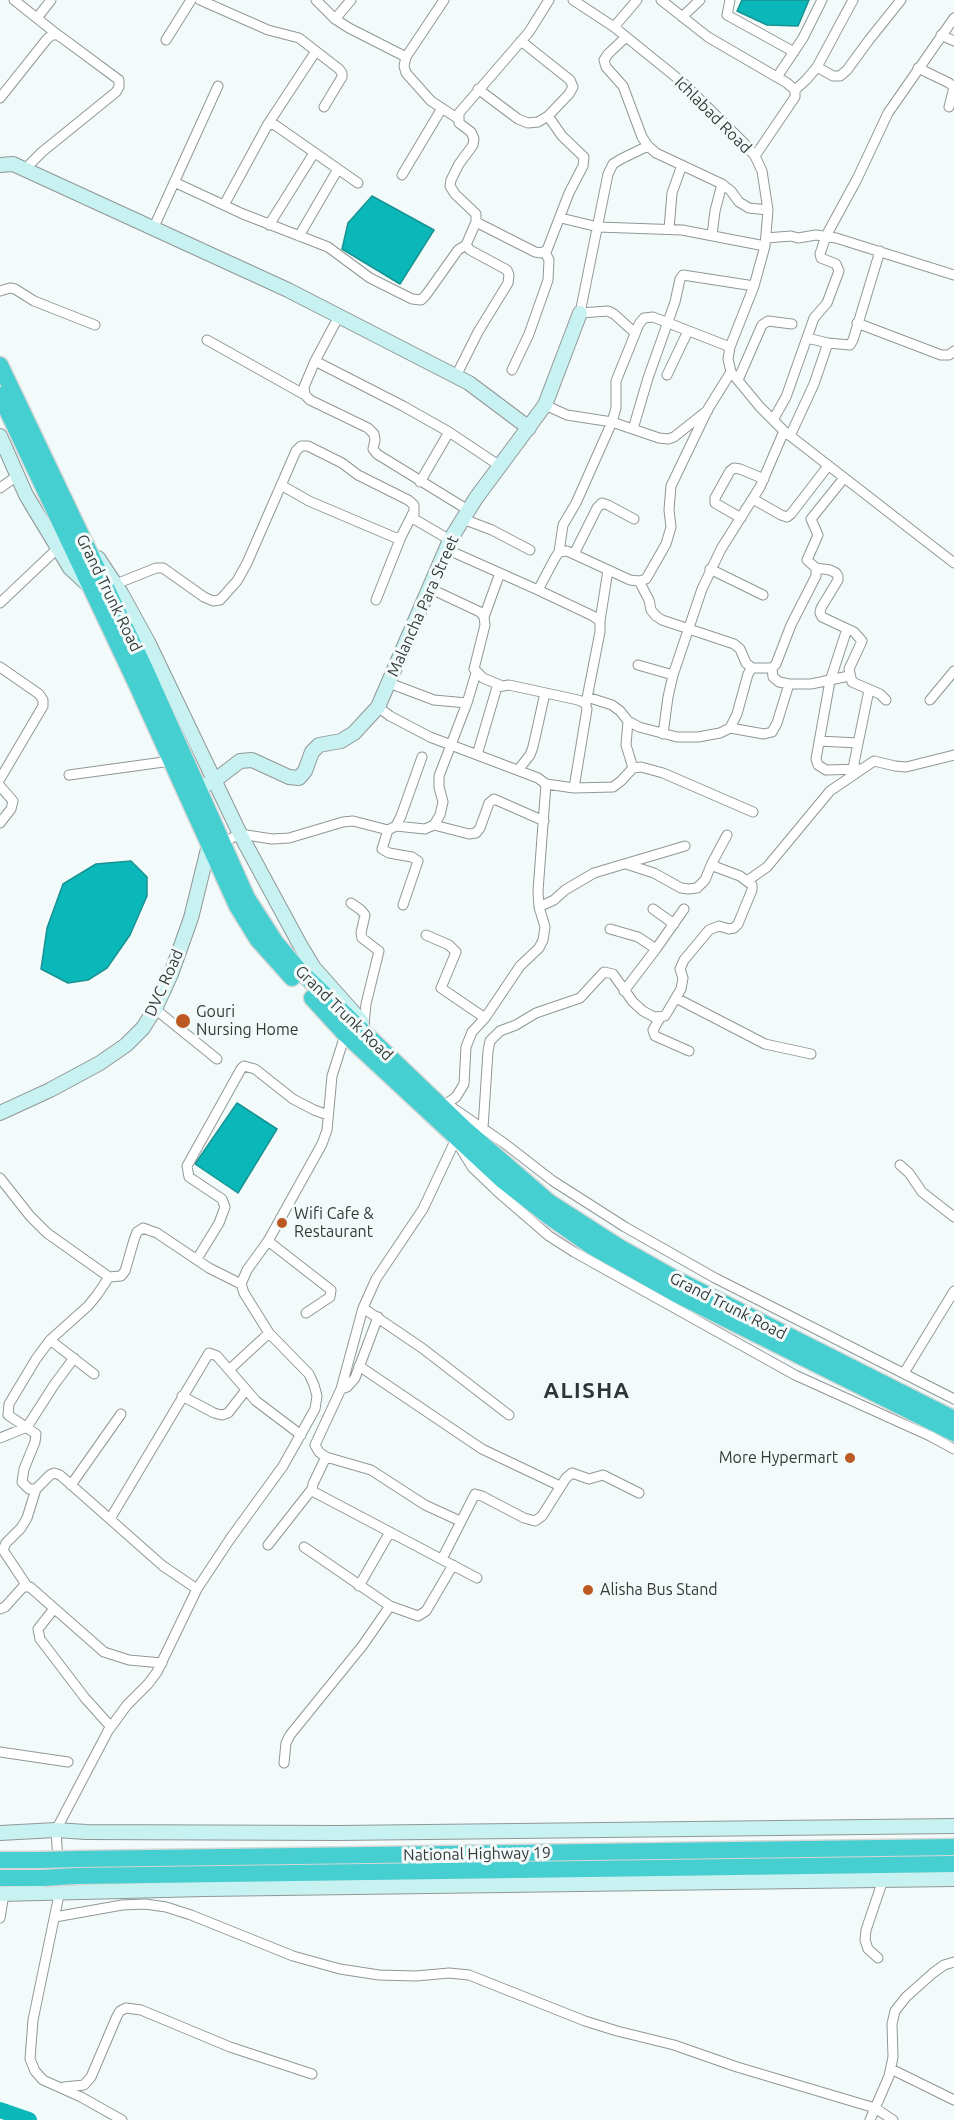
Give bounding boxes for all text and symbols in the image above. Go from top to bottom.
street label: Ichlabad Road [671,73,755,157]
street label: Grand Trunk Road [72,531,146,655]
street label: Malancha Para Street [383,532,463,680]
street label: DVC Road [141,946,187,1020]
street label: Grand Trunk Road [291,962,397,1064]
place label: Gouri Nursing Home [196,1002,299,1040]
marker: Gouri Nursing Home [174,1012,192,1030]
place label: Wifi Cafe & Restaurant [294,1204,374,1242]
marker: Wifi Cafe & Restaurant [275,1216,289,1230]
street label: Grand Trunk Road [666,1268,790,1344]
district label: ALISHA [543,1378,631,1404]
place label: More Hypermart [719,1448,838,1468]
marker: More Hypermart [843,1451,857,1465]
place label: Alisha Bus Stand [600,1580,718,1600]
marker: Alisha Bus Stand [581,1583,595,1597]
street label: National Highway 19 [403,1843,551,1865]

